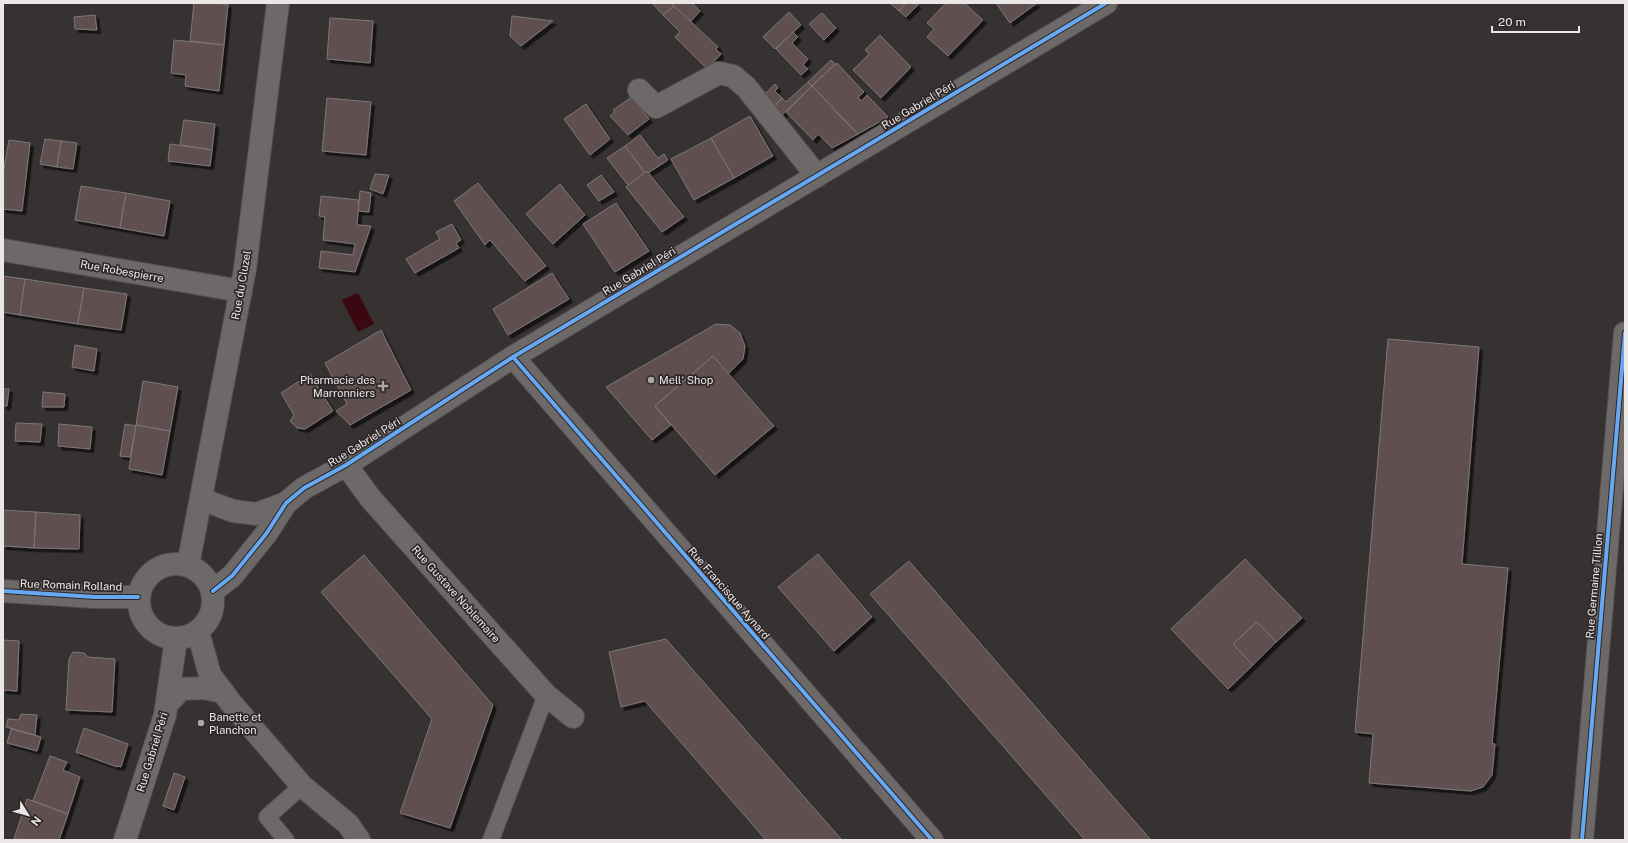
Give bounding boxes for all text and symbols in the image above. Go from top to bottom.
scale bar [1492,8,1579,34]
text: 20 m [1498,15,1526,29]
street label: Rue Gabriel Péri [879,79,957,131]
street label: Rue Gabriel Péri [600,245,678,297]
street label: Rue du Cluzel [229,250,253,320]
street label: Rue Robespierre [79,258,165,284]
place label: Pharmacie des Marronniers [300,374,375,399]
place label: Mell‘ Shop [659,374,714,386]
marker: Mell‘ Shop [646,375,656,385]
marker: Pharmacie des Marronniers [378,381,388,391]
street label: Rue Gabriel Péri [326,415,402,469]
street label: Rue Germaine Tillion [1583,533,1605,639]
street label: Rue Gustave Noblemaire [409,543,503,645]
street label: Rue Francisque Aynard [686,545,772,641]
street label: Rue Romain Rolland [20,577,122,593]
street label: Rue Gabriel Péri [134,711,170,793]
place label: Banette et Planchon [209,711,262,736]
marker: Banette et Planchon [196,718,206,728]
north arrow [8,795,48,835]
text: N [29,814,43,828]

